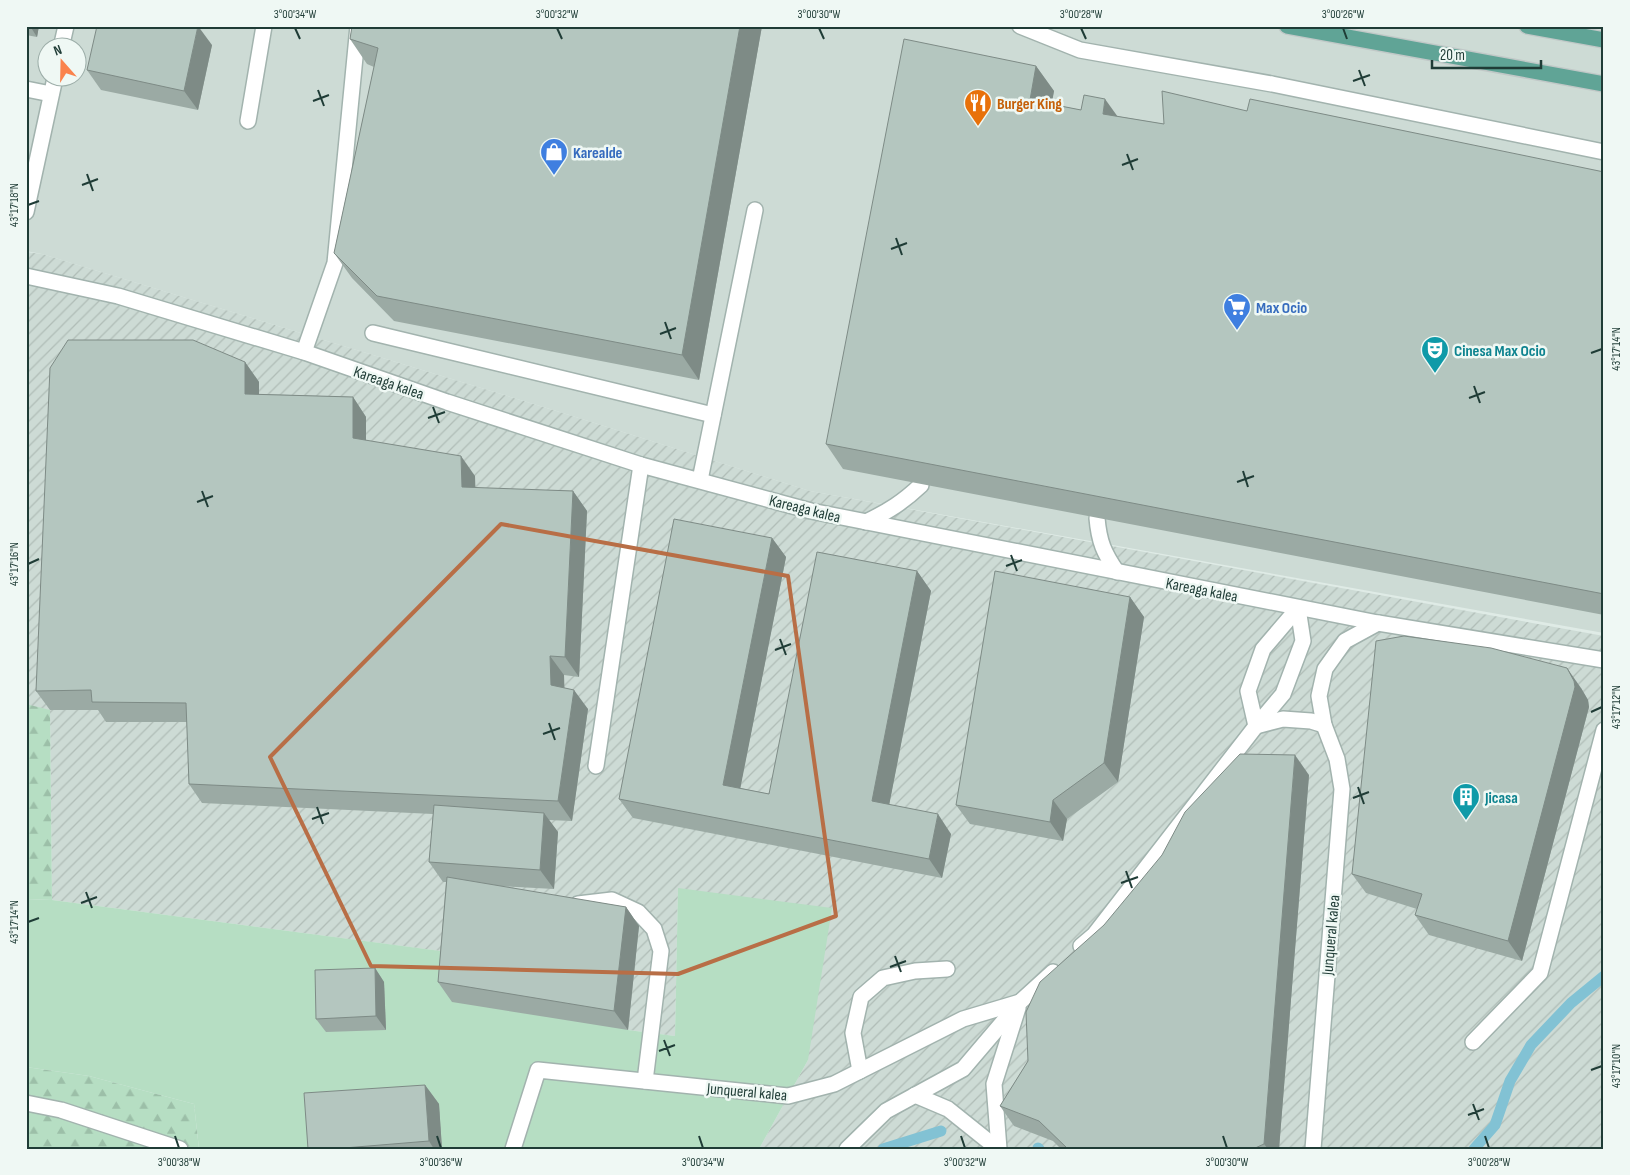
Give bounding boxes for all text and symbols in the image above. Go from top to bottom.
text: 3°00'34"W [274,7,316,22]
text: 3°00'32"W [536,7,578,22]
text: 3°00'30"W [798,7,841,22]
text: 3°00'28"W [1060,7,1102,22]
text: 3°00'26"W [1322,7,1365,22]
north arrow [38,38,88,88]
scale bar [1432,38,1541,70]
text: N [51,41,64,60]
text: 20 m [1440,46,1465,65]
restaurant icon: Burger King [963,88,993,127]
place label: Burger King [997,95,1062,114]
shop icon: Karealde [539,137,569,176]
place label: Karealde [573,144,623,163]
text: 43°17'18"N [7,183,22,227]
supermarket icon: Max Ocio [1222,292,1252,331]
place label: Max Ocio [1256,299,1307,318]
text: 43°17'14"N [1609,327,1624,371]
theatre icon: Cinesa Max Ocio [1420,335,1450,374]
place label: Cinesa Max Ocio [1454,342,1546,361]
street label: Kareaga kalea [351,363,426,404]
street label: Kareaga kalea [767,491,842,527]
text: 43°17'16"N [7,542,22,586]
street label: Kareaga kalea [1164,574,1239,607]
text: 43°17'12"N [1609,685,1624,729]
building icon: Jicasa [1451,782,1481,821]
place label: Jicasa [1484,789,1518,808]
street label: Junqueral kalea [1318,894,1344,977]
text: 43°17'14"N [7,900,22,944]
text: 43°17'10"N [1609,1044,1624,1088]
street label: Junqueral kalea [705,1079,788,1105]
text: 3°00'38"W [158,1155,201,1170]
text: 3°00'36"W [420,1155,463,1170]
text: 3°00'34"W [682,1155,724,1170]
text: 3°00'32"W [944,1155,986,1170]
text: 3°00'30"W [1206,1155,1249,1170]
text: 3°00'28"W [1468,1155,1510,1170]

